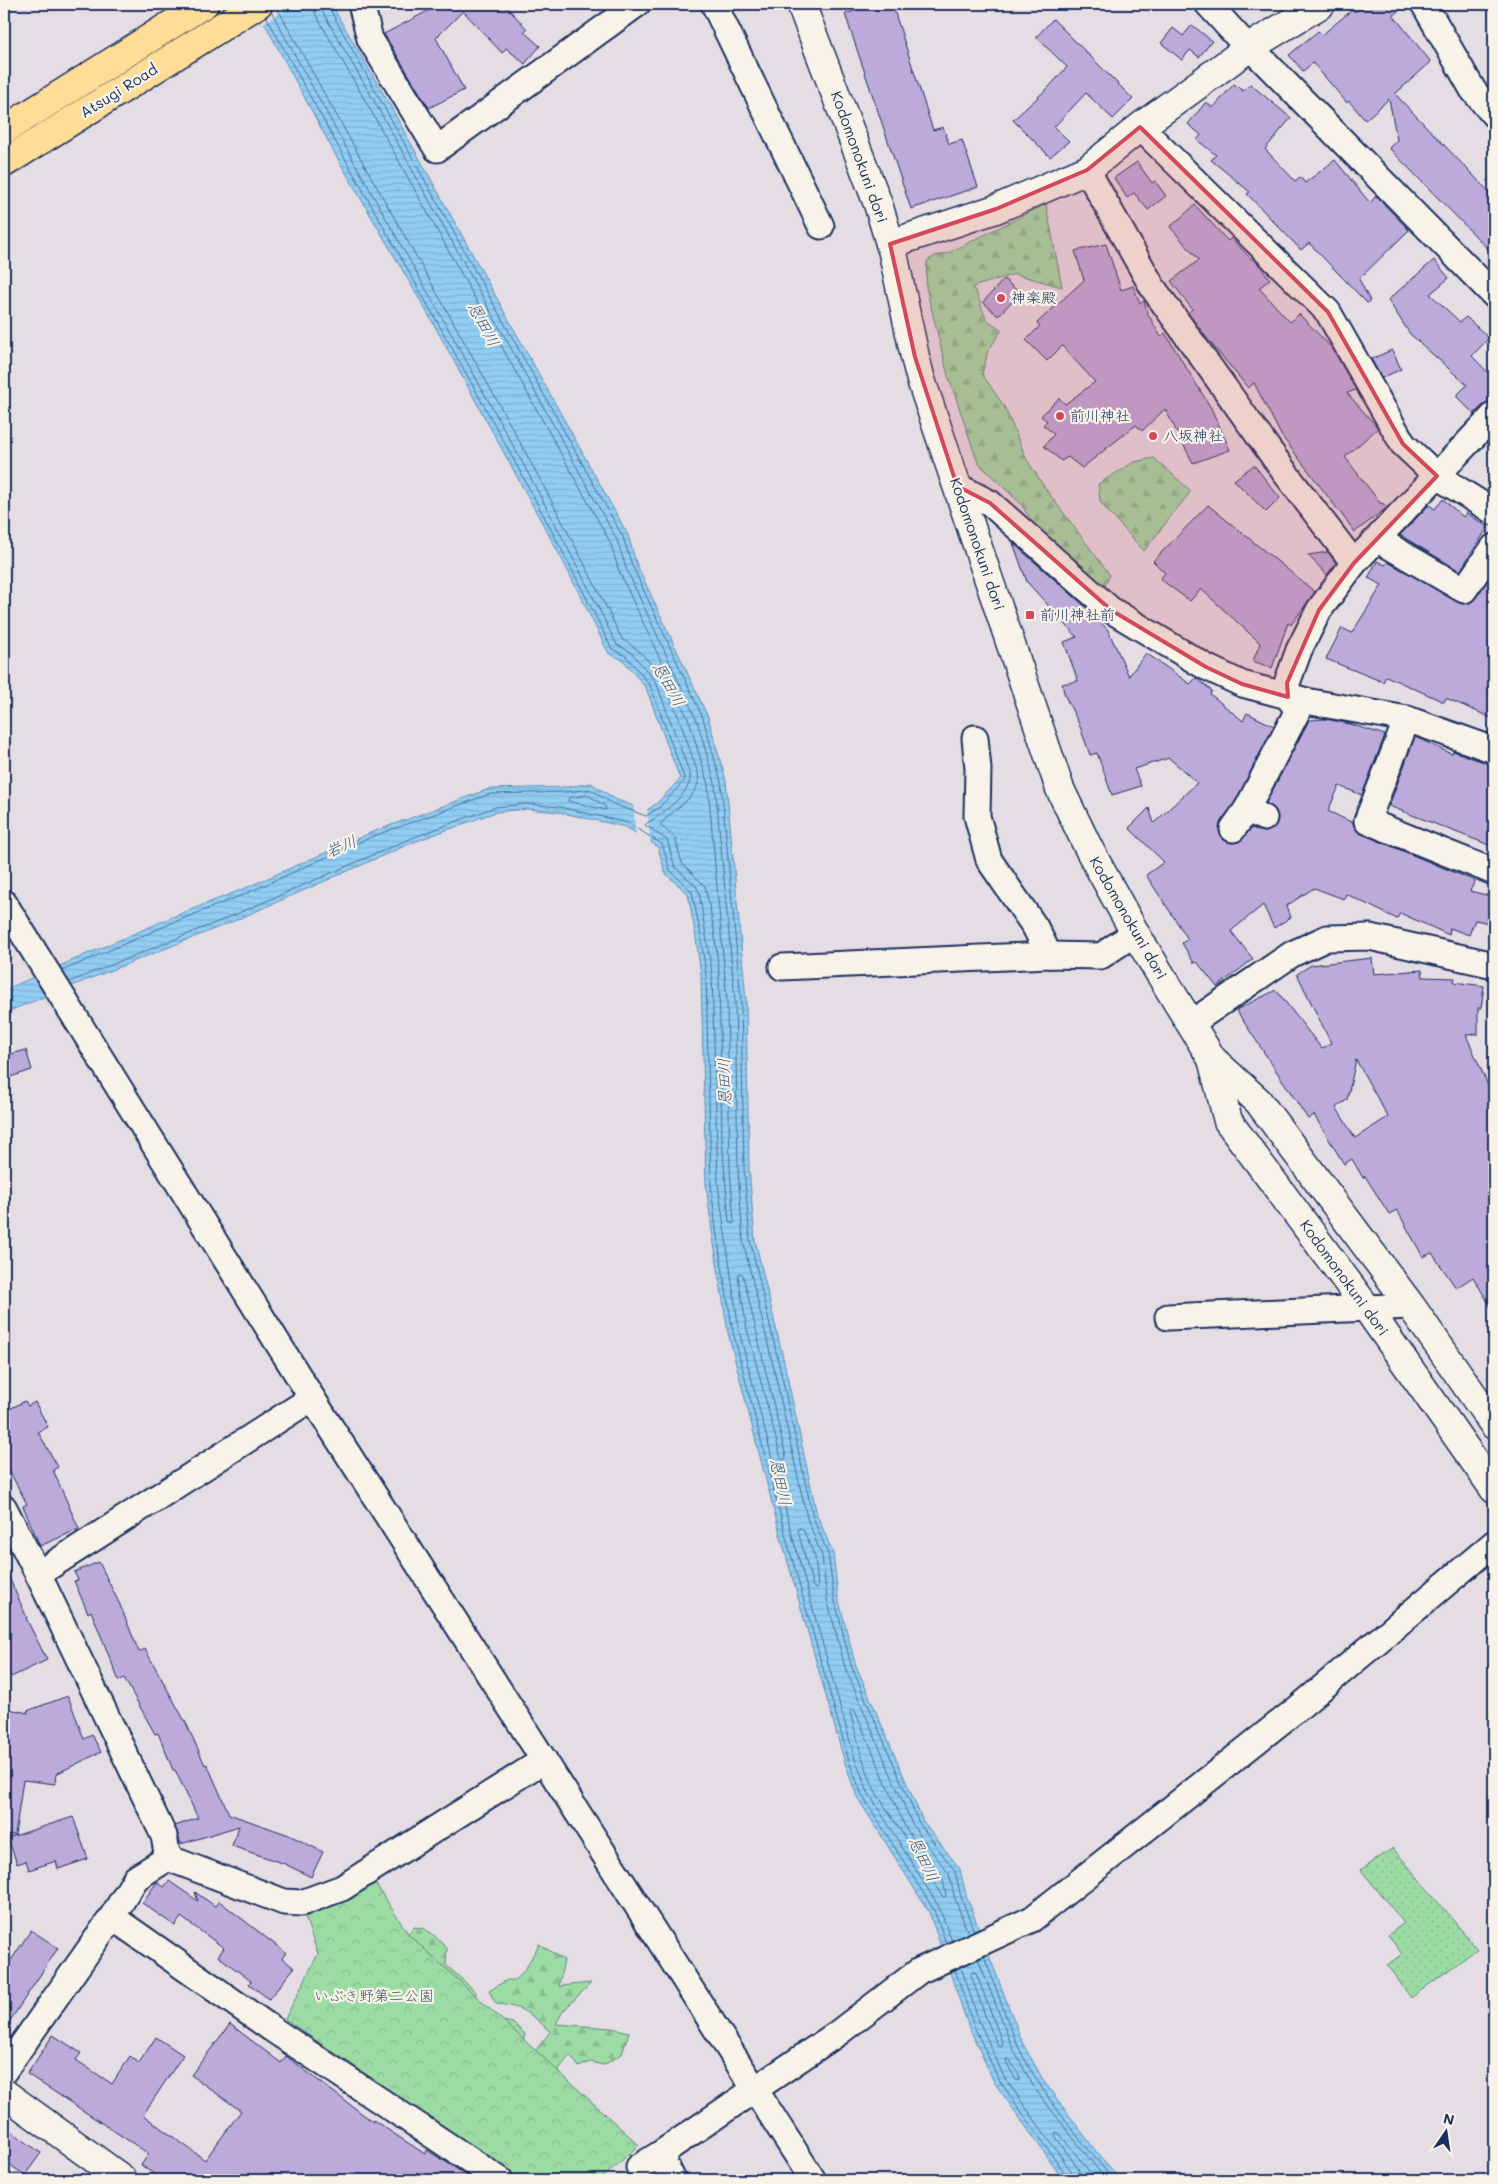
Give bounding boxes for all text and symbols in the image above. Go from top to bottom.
street label: Atsugi Road [76,58,161,122]
street label: Kodomonokuni dori [827,88,893,225]
place label: 神楽殿 [1011,287,1056,307]
marker: 神楽殿 [995,292,1007,304]
water label: 恩田川 [464,298,505,350]
place label: 前川神社 [1070,405,1130,425]
marker: 前川神社 [1054,410,1066,422]
place label: 八坂神社 [1163,425,1223,445]
marker: 八坂神社 [1147,430,1159,442]
street label: Kodomonokuni dori [946,475,1010,613]
place label: 前川神社前 [1040,604,1115,624]
marker: 前川神社前 [1024,609,1036,621]
water label: 恩田川 [649,658,690,710]
water label: 岩川 [322,830,360,861]
street label: Kodomonokuni dori [1085,852,1172,983]
water label: 恩田川 [712,1058,735,1106]
street label: Kodomonokuni dori [1296,1215,1394,1339]
water label: 恩田川 [766,1456,797,1508]
water label: 恩田川 [905,1833,944,1885]
park label: いぶき野第二公園 [314,1985,434,2005]
north arrow [1420,2106,1470,2156]
text: N [1442,2108,1456,2129]

